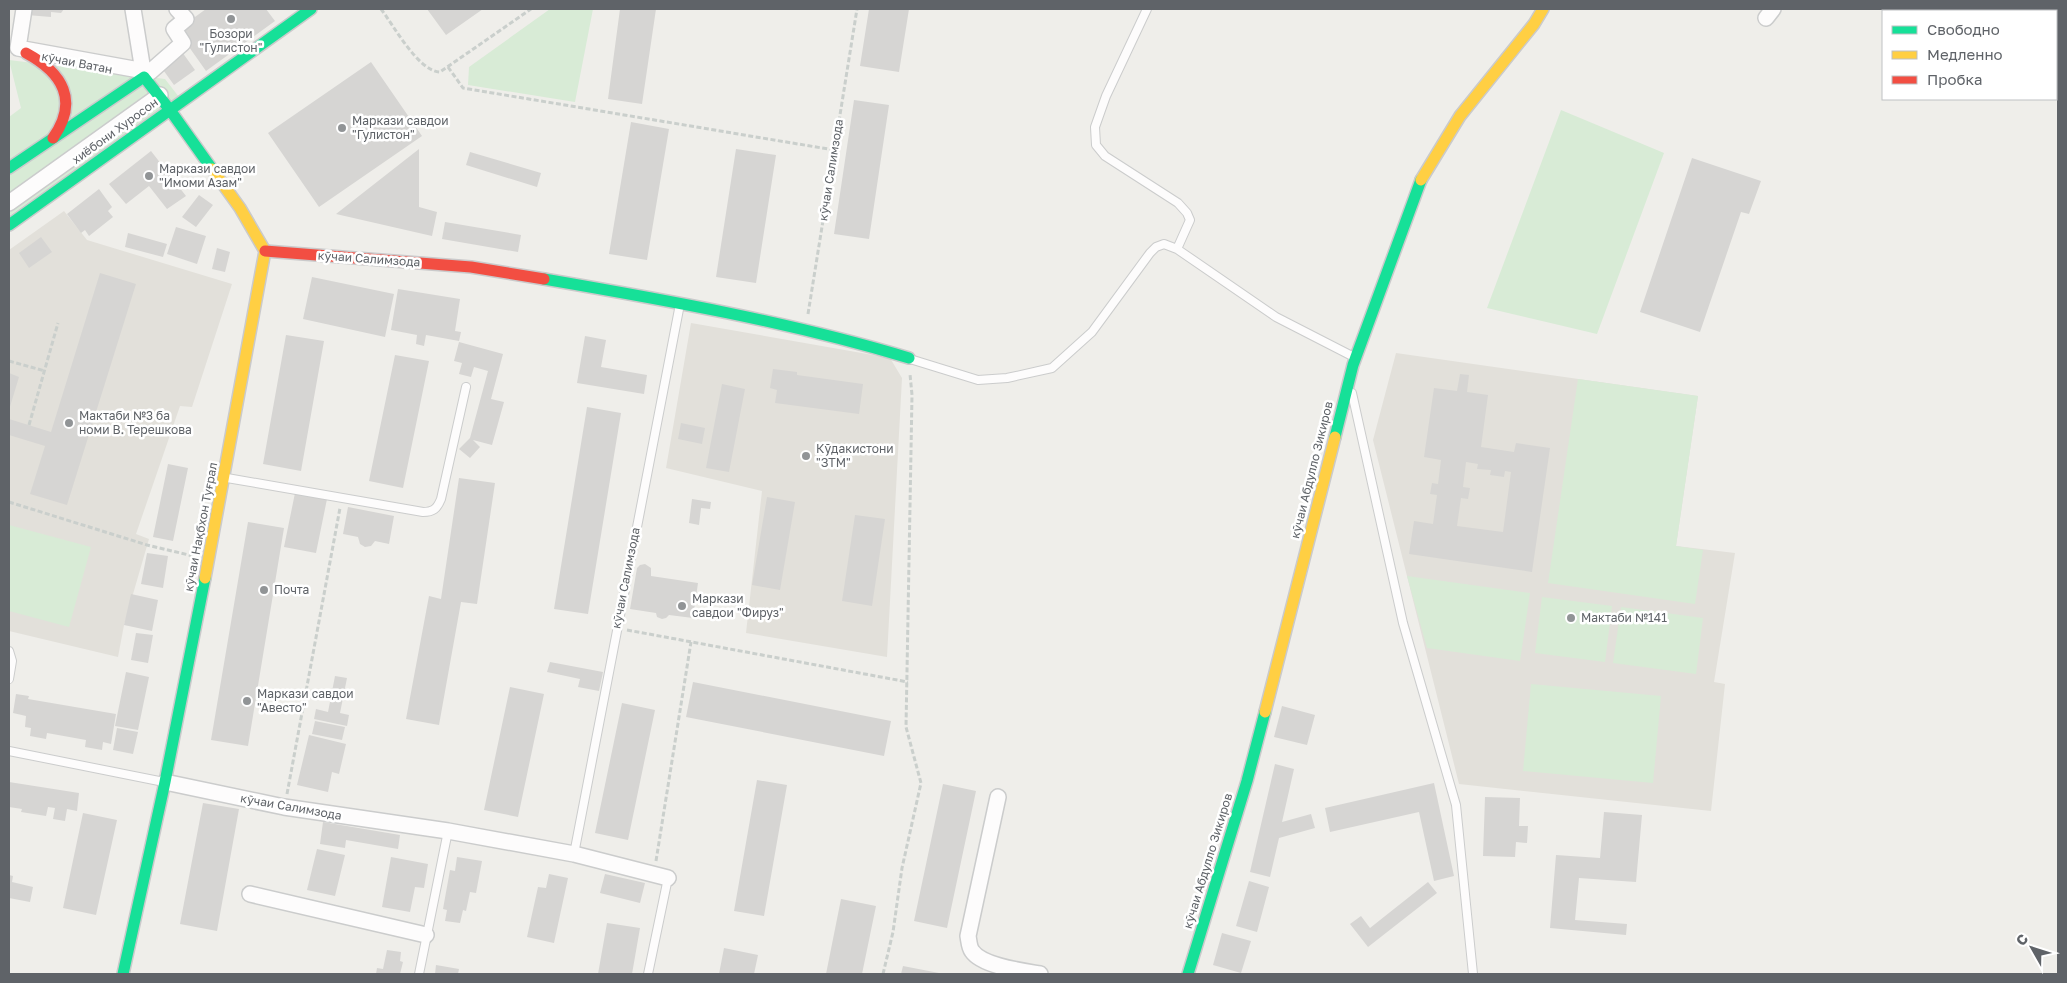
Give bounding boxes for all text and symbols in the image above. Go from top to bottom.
legend [1882,10,2057,100]
marker: Бозори "Гулистон" [225,13,237,25]
text: Свободно [1927,20,2000,38]
place label: Бозори "Гулистон" [200,26,262,55]
text: Медленно [1927,45,2003,63]
street label: кӯчаи Ватан [40,48,114,77]
text: Пробка [1927,70,1982,88]
street label: хиёбони Хуросон [69,94,161,167]
place label: Маркази савдои "Гулистон" [352,113,449,142]
street label: кӯчаи Салимзода [815,118,846,222]
marker: Маркази савдои "Гулистон" [336,122,348,134]
place label: Маркази савдои "Имоми Азам" [159,161,256,190]
marker: Маркази савдои "Имоми Азам" [143,170,155,182]
street label: кӯчаи Салимзода [317,247,421,270]
street label: кӯчаи Абдулло Зикиров [1287,400,1336,540]
place label: Мактаби №3 ба номи В. Терешкова [79,408,192,437]
marker: Мактаби №3 ба номи В. Терешкова [63,417,75,429]
place label: Кӯдакистони "ЗТМ" [816,441,894,470]
marker: Кӯдакистони "ЗТМ" [800,450,812,462]
street label: кӯчаи Нақбхон Туғрал [181,461,220,593]
street label: кӯчаи Салимзода [608,526,643,630]
place label: Почта [274,582,309,597]
marker: Почта [258,584,270,596]
place label: Маркази савдои "Фируз" [692,591,784,620]
marker: Маркази савдои "Фируз" [676,600,688,612]
place label: Мактаби №141 [1581,610,1667,625]
marker: Мактаби №141 [1565,612,1577,624]
place label: Маркази савдои "Авесто" [257,686,354,715]
marker: Маркази савдои "Авесто" [241,695,253,707]
street label: кӯчаи Салимзода [239,790,343,823]
street label: кӯчаи Абдулло Зикиров [1180,791,1235,930]
north arrow [2007,923,2057,973]
text: С [2012,930,2031,949]

